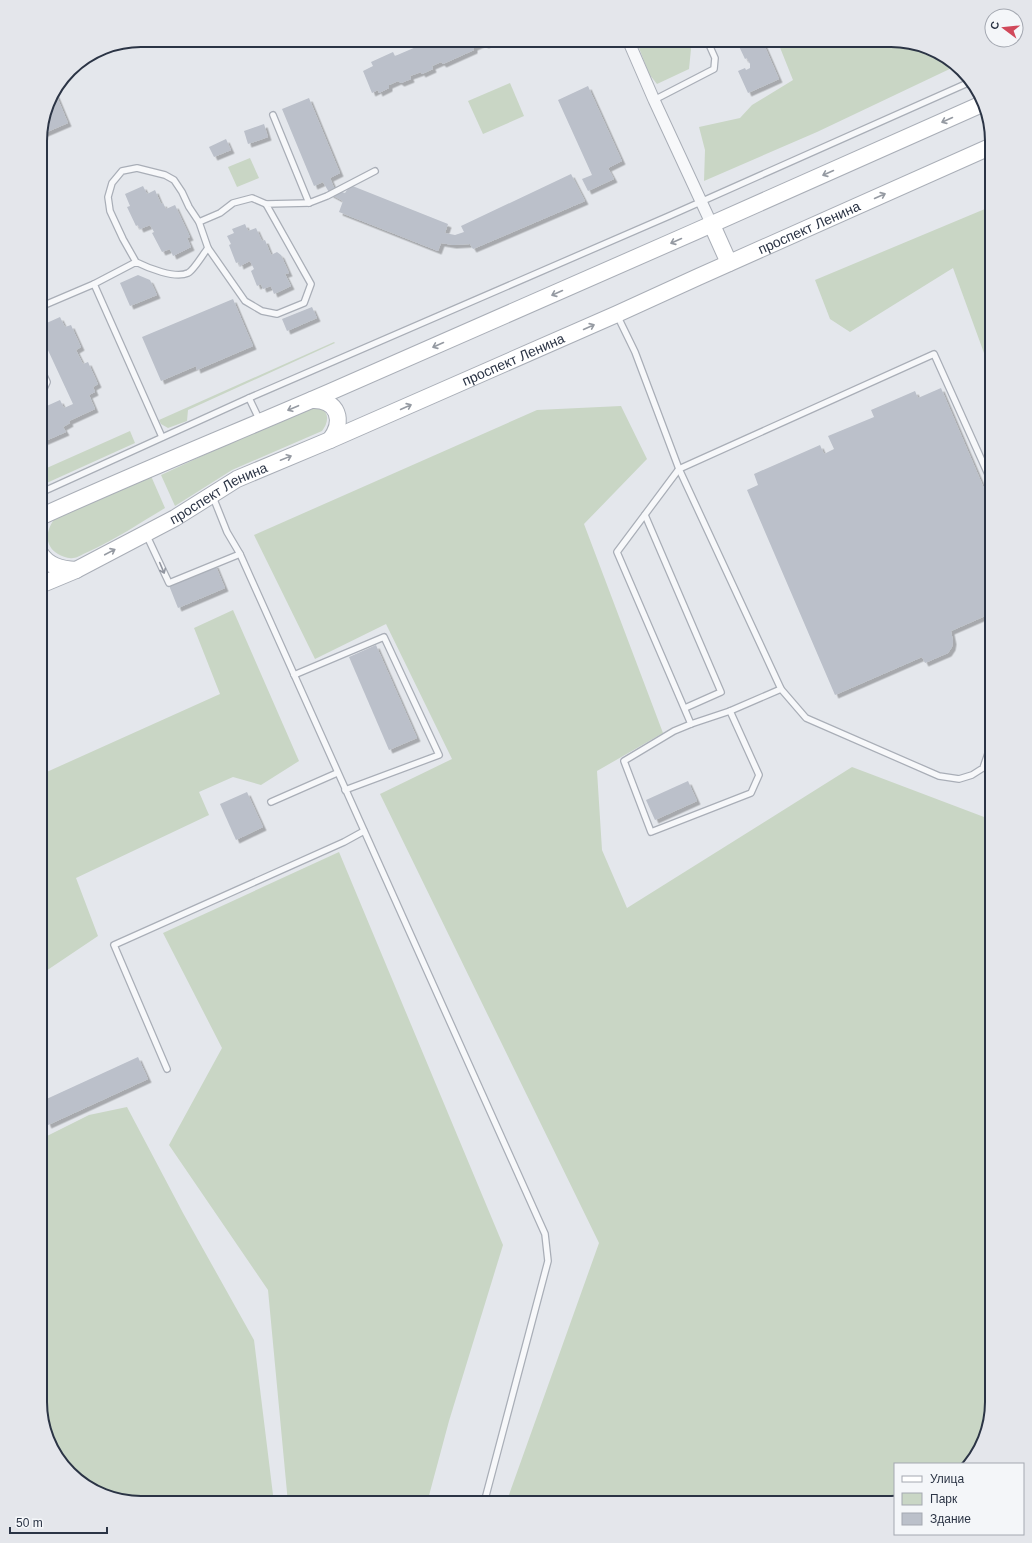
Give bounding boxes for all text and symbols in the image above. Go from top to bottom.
north arrow [984,8,1024,48]
text: С [988,20,1001,31]
one-way arrow [941,117,953,124]
one-way arrow [822,170,834,177]
one-way arrow [874,192,886,199]
street label: проспект Ленина [755,198,863,257]
one-way arrow [670,238,682,245]
one-way arrow [551,290,563,297]
one-way arrow [583,322,595,330]
street label: проспект Ленина [460,330,567,389]
one-way arrow [432,342,444,349]
one-way arrow [399,403,411,410]
one-way arrow [287,405,299,412]
one-way arrow [280,454,292,462]
street label: проспект Ленина [167,459,270,527]
one-way arrow [104,548,116,555]
one-way arrow [159,561,166,573]
legend [894,1463,1024,1535]
text: Улица [930,1472,964,1486]
text: Парк [930,1492,958,1506]
scale bar [10,1509,107,1535]
text: Здание [930,1512,971,1526]
text: 50 m [16,1516,43,1530]

